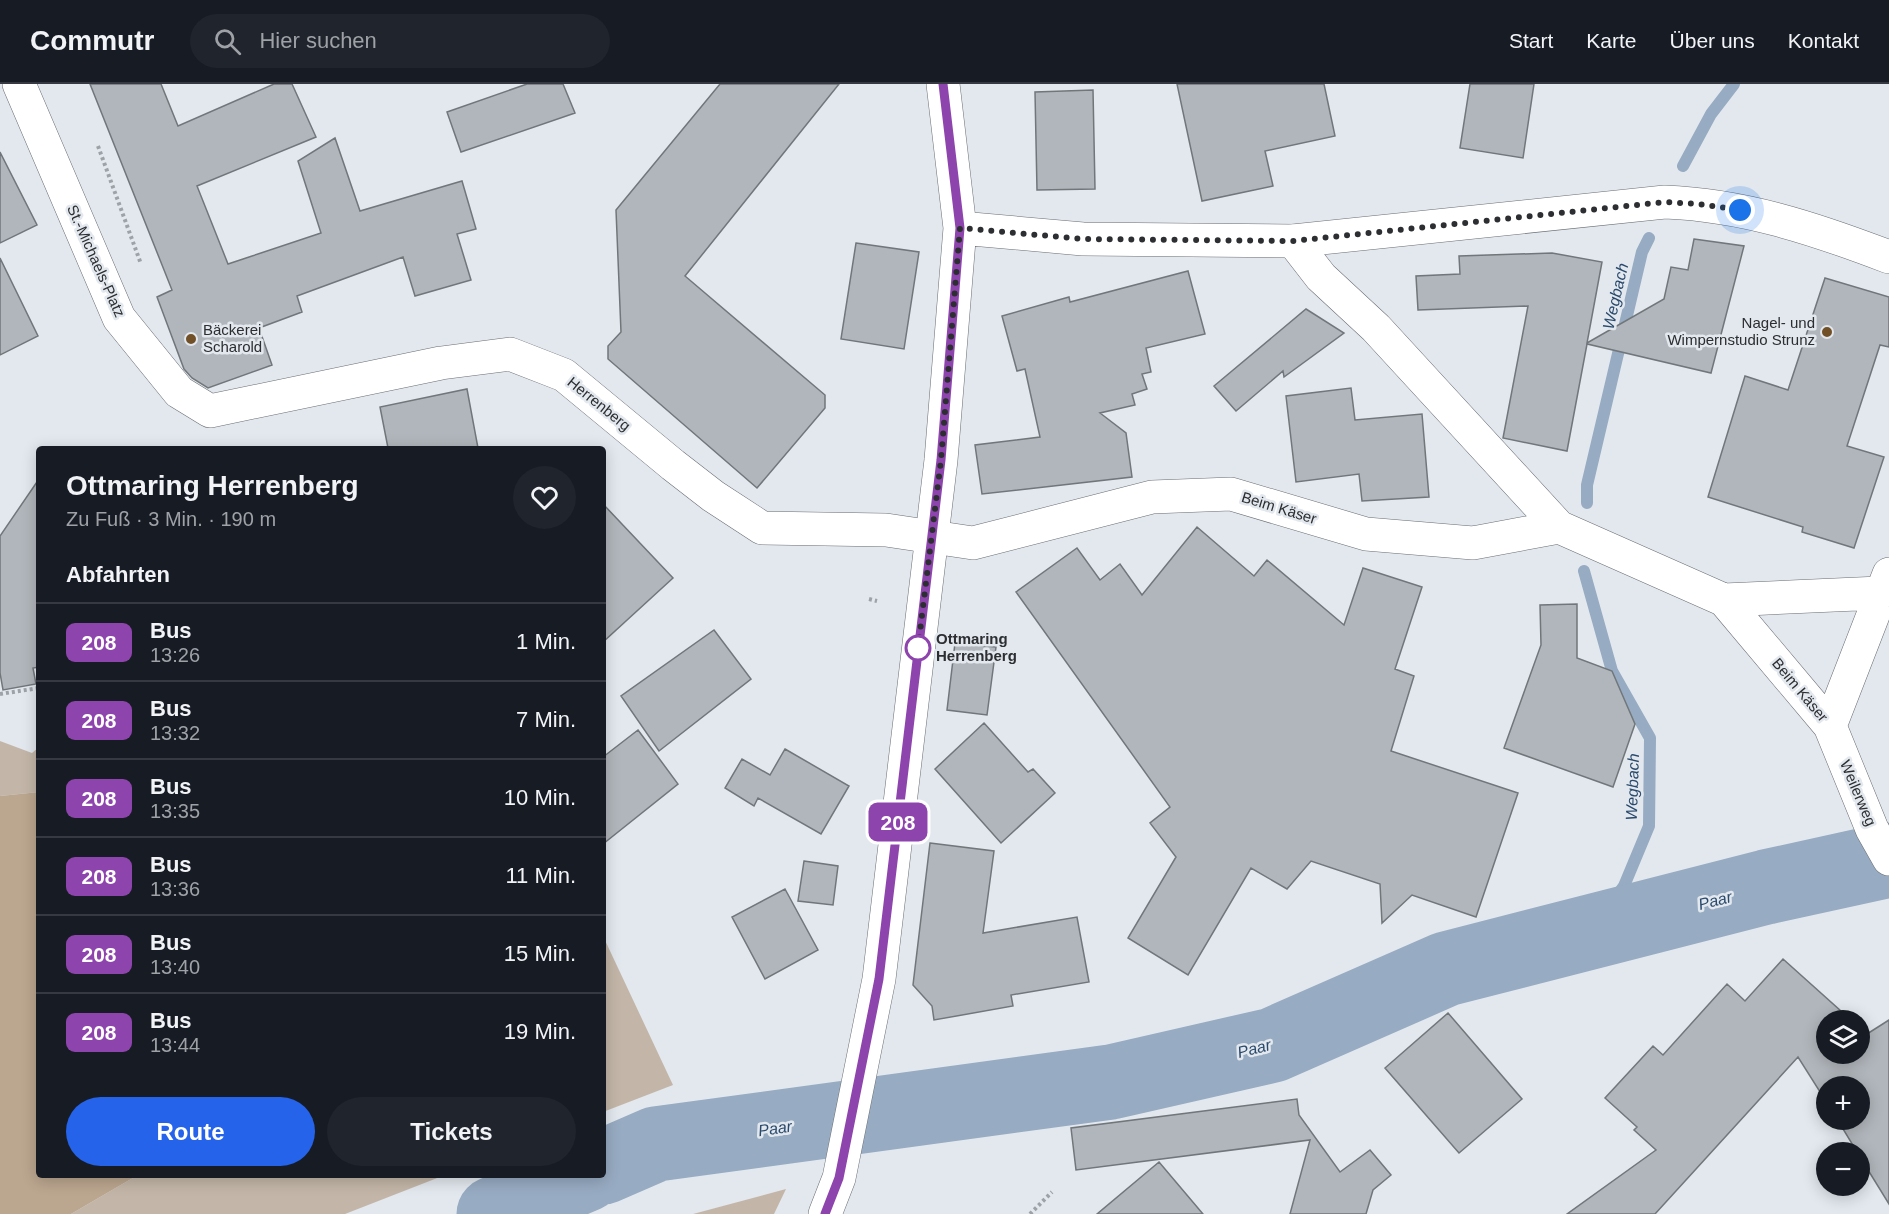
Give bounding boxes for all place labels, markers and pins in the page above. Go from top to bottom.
place label: Nagel- und Wimpernstudio Strunz [1667,314,1815,348]
place label: Bäckerei Scharold [203,321,262,355]
marker: Nagel- und Wimpernstudio Strunz [1820,325,1834,339]
marker: Bäckerei Scharold [184,332,198,346]
place label: Ottmaring Herrenberg [936,630,1017,664]
marker: Ottmaring Herrenberg [905,635,931,661]

